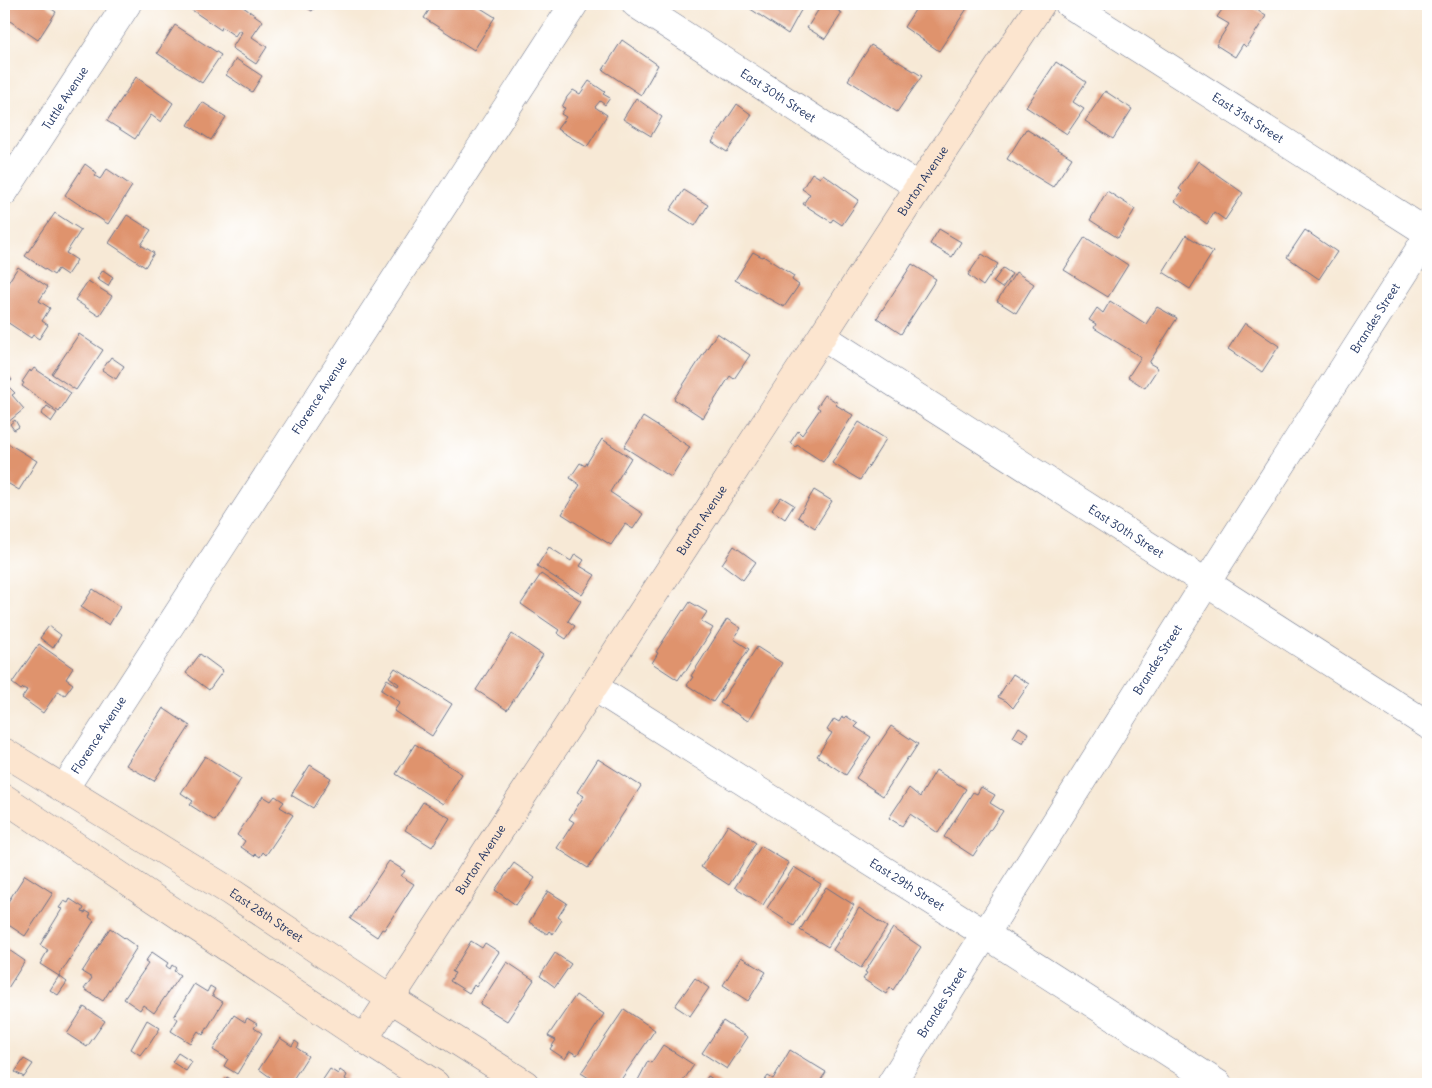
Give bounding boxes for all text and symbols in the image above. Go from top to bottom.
street label: Tuttle Avenue [39,63,91,133]
street label: East 30th Street [738,65,819,125]
street label: East 31st Street [1209,89,1287,146]
street label: Burton Avenue [894,143,951,219]
street label: Brandes Street [1347,280,1403,356]
street label: Florence Avenue [288,354,350,437]
street label: Burton Avenue [673,482,730,558]
street label: East 30th Street [1086,501,1167,561]
street label: Brandes Street [1130,622,1185,698]
street label: Florence Avenue [68,693,129,777]
street label: Burton Avenue [452,822,509,897]
street label: East 29th Street [867,855,947,913]
street label: East 28th Street [227,885,306,945]
street label: Brandes Street [914,964,969,1040]

